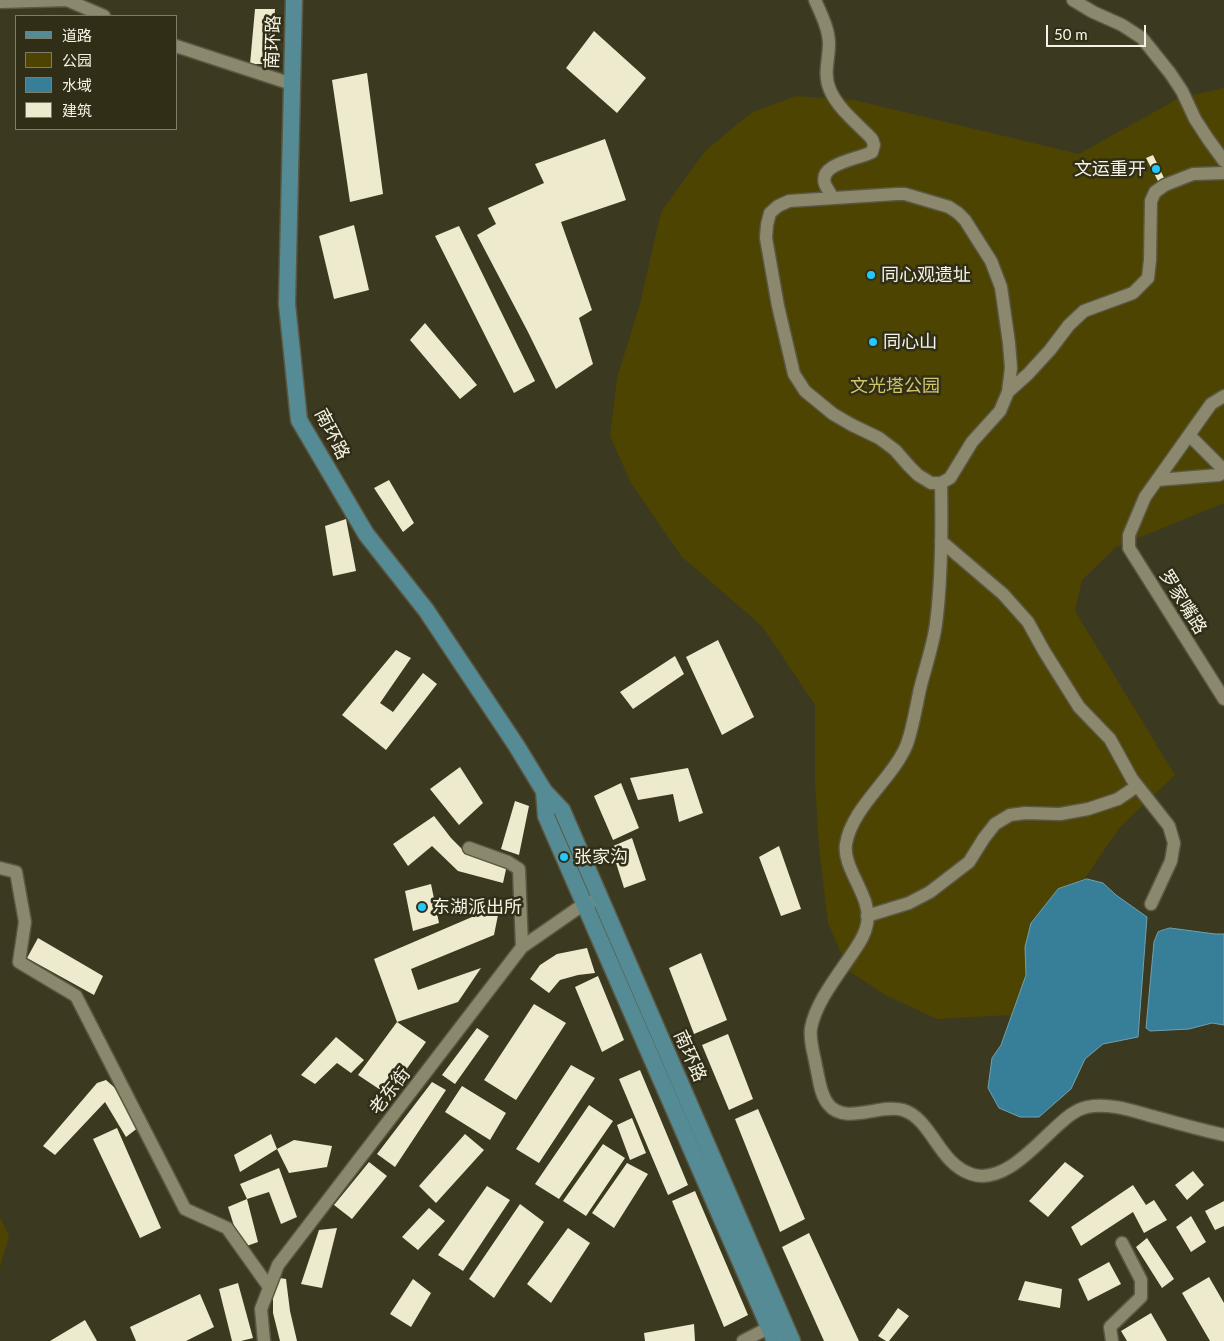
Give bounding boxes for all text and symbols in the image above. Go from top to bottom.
legend [15,15,178,130]
street label: 南环路 [261,15,285,69]
scale bar [1049,15,1149,47]
text: 50 m [1054,25,1088,43]
text: 道路 [62,26,92,44]
text: 公园 [62,51,92,69]
text: 水域 [62,76,92,94]
text: 建筑 [62,101,92,119]
place label: 文运重开 [1074,158,1146,180]
marker: 文运重开 [1150,163,1162,175]
place label: 同心观遗址 [881,264,971,286]
marker: 同心观遗址 [865,269,877,281]
place label: 同心山 [883,331,937,353]
marker: 同心山 [867,336,879,348]
park label: 文光塔公园 [850,375,940,397]
street label: 南环路 [310,405,354,463]
street label: 罗家嘴路 [1155,566,1211,638]
place label: 张家沟 [574,846,628,868]
marker: 张家沟 [558,851,570,863]
place label: 东湖派出所 [432,896,522,918]
marker: 东湖派出所 [416,901,428,913]
street label: 南环路 [669,1027,711,1085]
street label: 老东街 [365,1063,415,1119]

